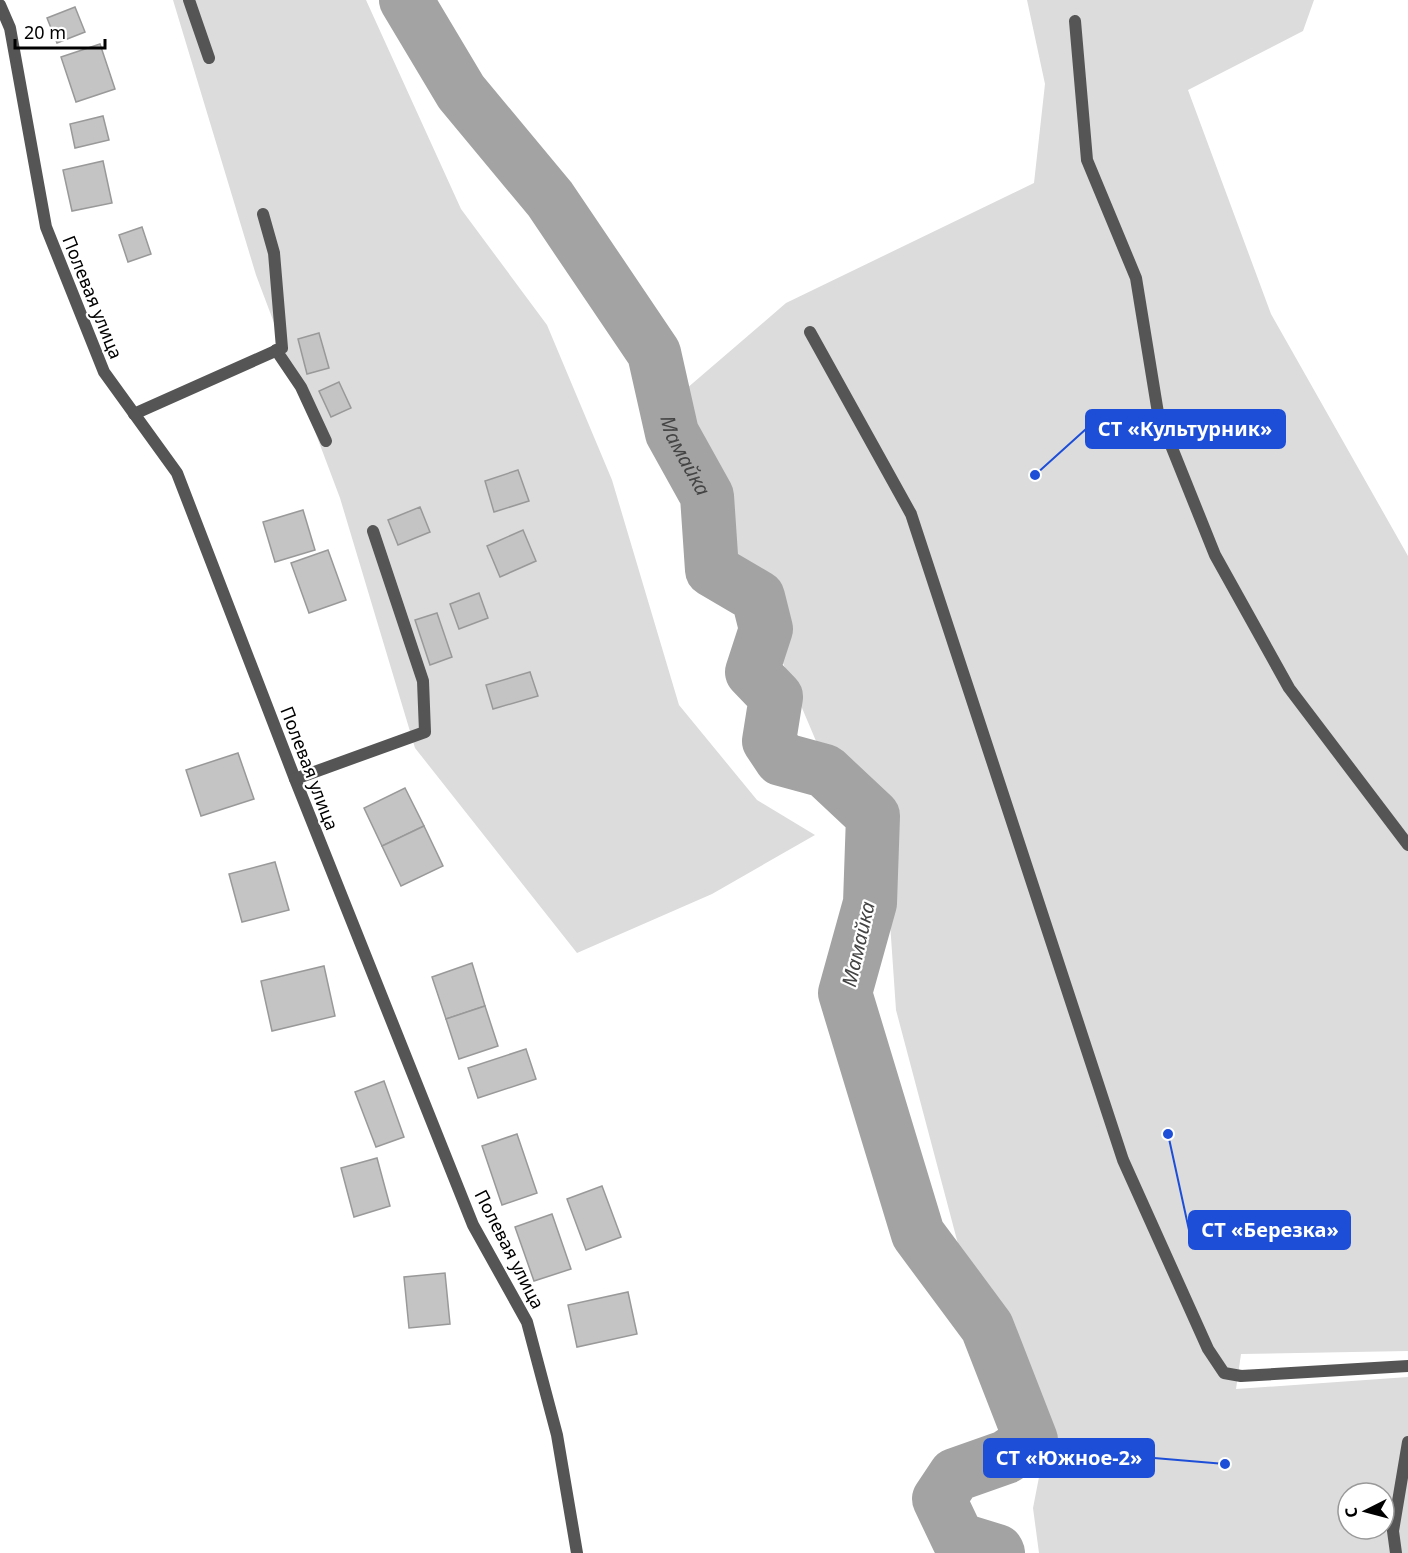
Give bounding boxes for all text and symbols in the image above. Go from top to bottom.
scale bar [15,12,105,50]
text: 20 m [24,20,66,44]
street label: Полевая улица [57,232,129,362]
callout: СТ «Культурник» [1086,410,1285,448]
water label: Мамайка [655,413,717,500]
text: СТ «Культурник» [1098,415,1272,442]
street label: Полевая улица [275,703,345,833]
water label: Мамайка [835,899,881,989]
street label: Полевая улица [470,1185,550,1313]
callout: СТ «Березка» [1189,1211,1350,1249]
text: СТ «Березка» [1201,1216,1339,1243]
callout: СТ «Южное-2» [984,1439,1154,1477]
text: СТ «Южное-2» [996,1444,1142,1471]
north arrow [1336,1481,1396,1541]
text: С [1340,1506,1363,1519]

